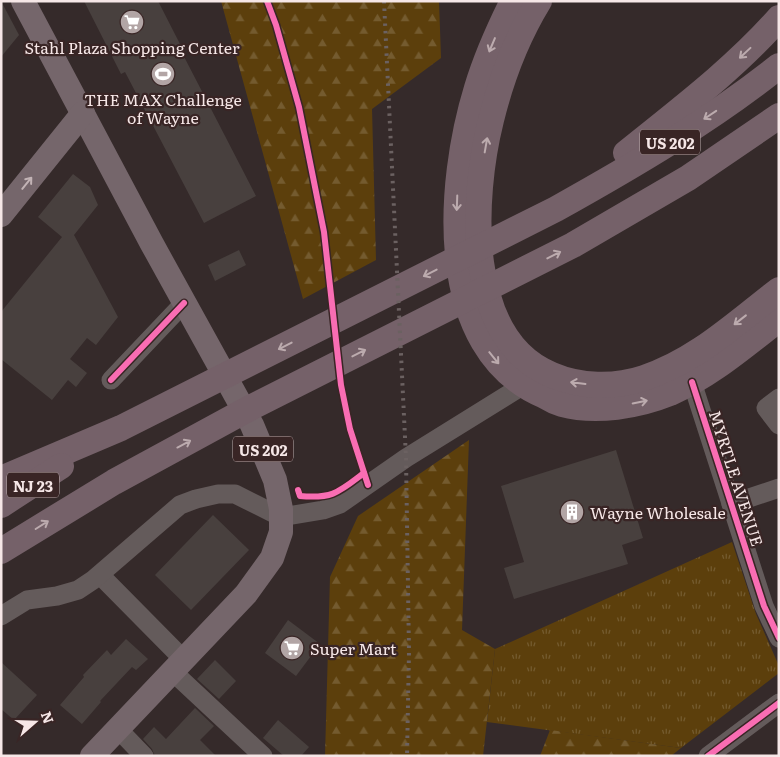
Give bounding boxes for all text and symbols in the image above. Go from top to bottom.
supermarket icon: Stahl Plaza Shopping Center [119,9,145,35]
place label: Stahl Plaza Shopping Center [24,35,240,59]
one-way arrow [487,37,496,52]
one-way arrow [738,47,751,59]
sports icon: THE MAX Challenge of Wayne [150,61,176,87]
place label: THE MAX Challenge of Wayne [84,87,242,129]
one-way arrow [704,110,718,120]
road number: US 202 [640,130,700,154]
one-way arrow [482,137,492,153]
one-way arrow [21,177,32,190]
one-way arrow [453,195,462,211]
one-way arrow [546,250,561,259]
one-way arrow [423,268,438,278]
one-way arrow [734,314,747,325]
one-way arrow [278,342,293,351]
one-way arrow [351,348,366,358]
one-way arrow [489,351,500,364]
one-way arrow [570,378,586,388]
one-way arrow [632,397,648,406]
street label: MYRTLE AVENUE [704,407,770,549]
road number: US 202 [233,436,293,462]
one-way arrow [176,439,191,449]
road number: NJ 23 [7,472,59,498]
building icon: Wayne Wholesale [559,499,585,525]
place label: Wayne Wholesale [590,500,726,524]
one-way arrow [35,519,49,529]
supermarket icon: Super Mart [279,635,305,661]
place label: Super Mart [310,636,397,660]
north arrow [10,697,60,747]
text: N [37,708,60,726]

